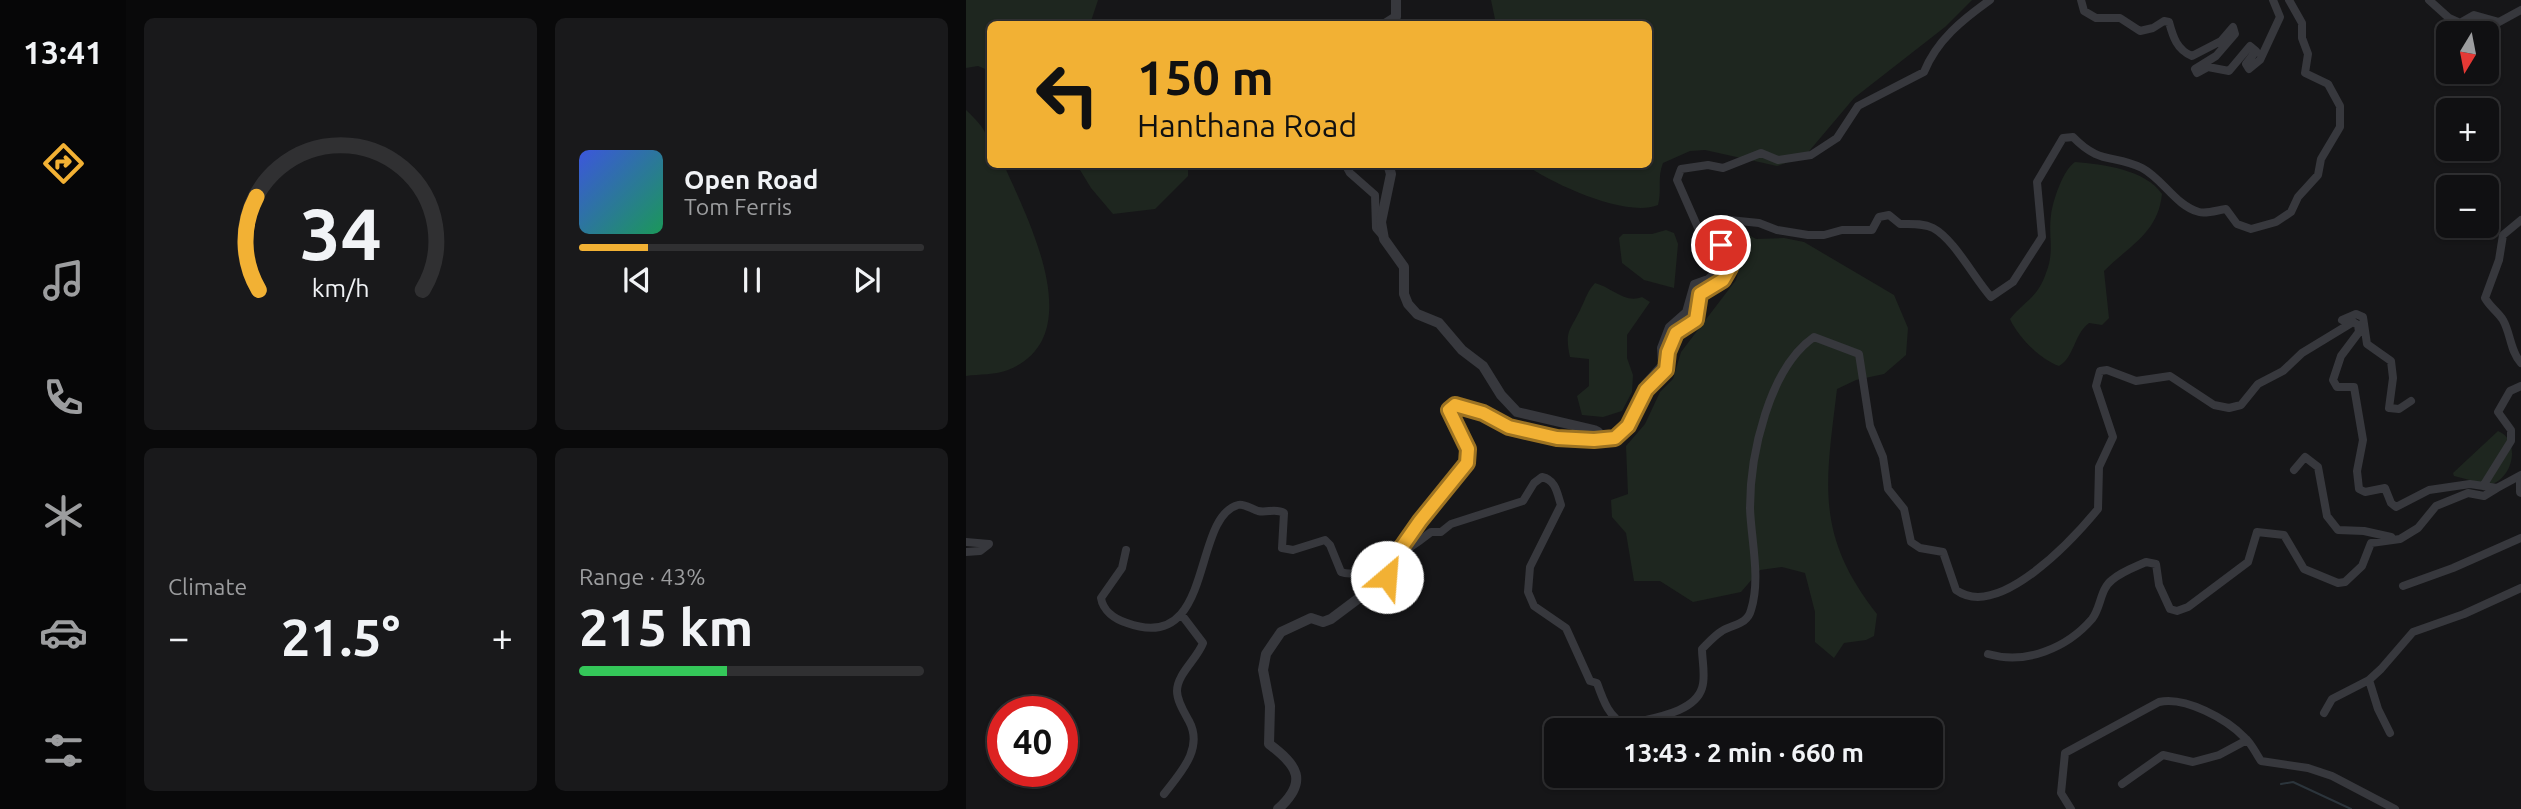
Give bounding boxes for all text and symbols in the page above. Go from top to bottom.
north arrow [2436,21,2499,84]
map controls [2436,21,2499,238]
text: 13:41 [23,34,103,70]
icon: left [1022,49,1113,140]
text: 150 m [1137,49,1274,104]
button: + [2436,98,2499,161]
text: Hanthana Road [1137,107,1357,143]
icon: directions [39,139,88,188]
text: Open Road [684,165,818,194]
button: − [2436,175,2499,238]
text: 34 [299,193,382,275]
text: Tom Ferris [684,194,792,219]
pin [1691,215,1751,275]
icon: arrive [1702,226,1740,264]
icon: music [39,256,88,305]
icon: previous [618,261,656,299]
icon: pause [733,261,771,299]
icon: next [848,261,886,299]
text: km/h [312,274,369,302]
icon: phone [39,373,88,422]
icon: climate [39,491,88,540]
position arrow [1350,540,1424,614]
text: Range · 43% [579,564,706,589]
text: Climate [168,574,247,599]
text: 215 km [579,598,753,656]
icon: car [39,608,88,657]
text: 21.5° [281,608,400,666]
text: − [168,616,189,658]
text: + [492,616,513,658]
speed limit sign: 40 [987,696,1078,787]
icon: filters [39,726,88,775]
text: 13:43 · 2 min · 660 m [1623,738,1864,767]

